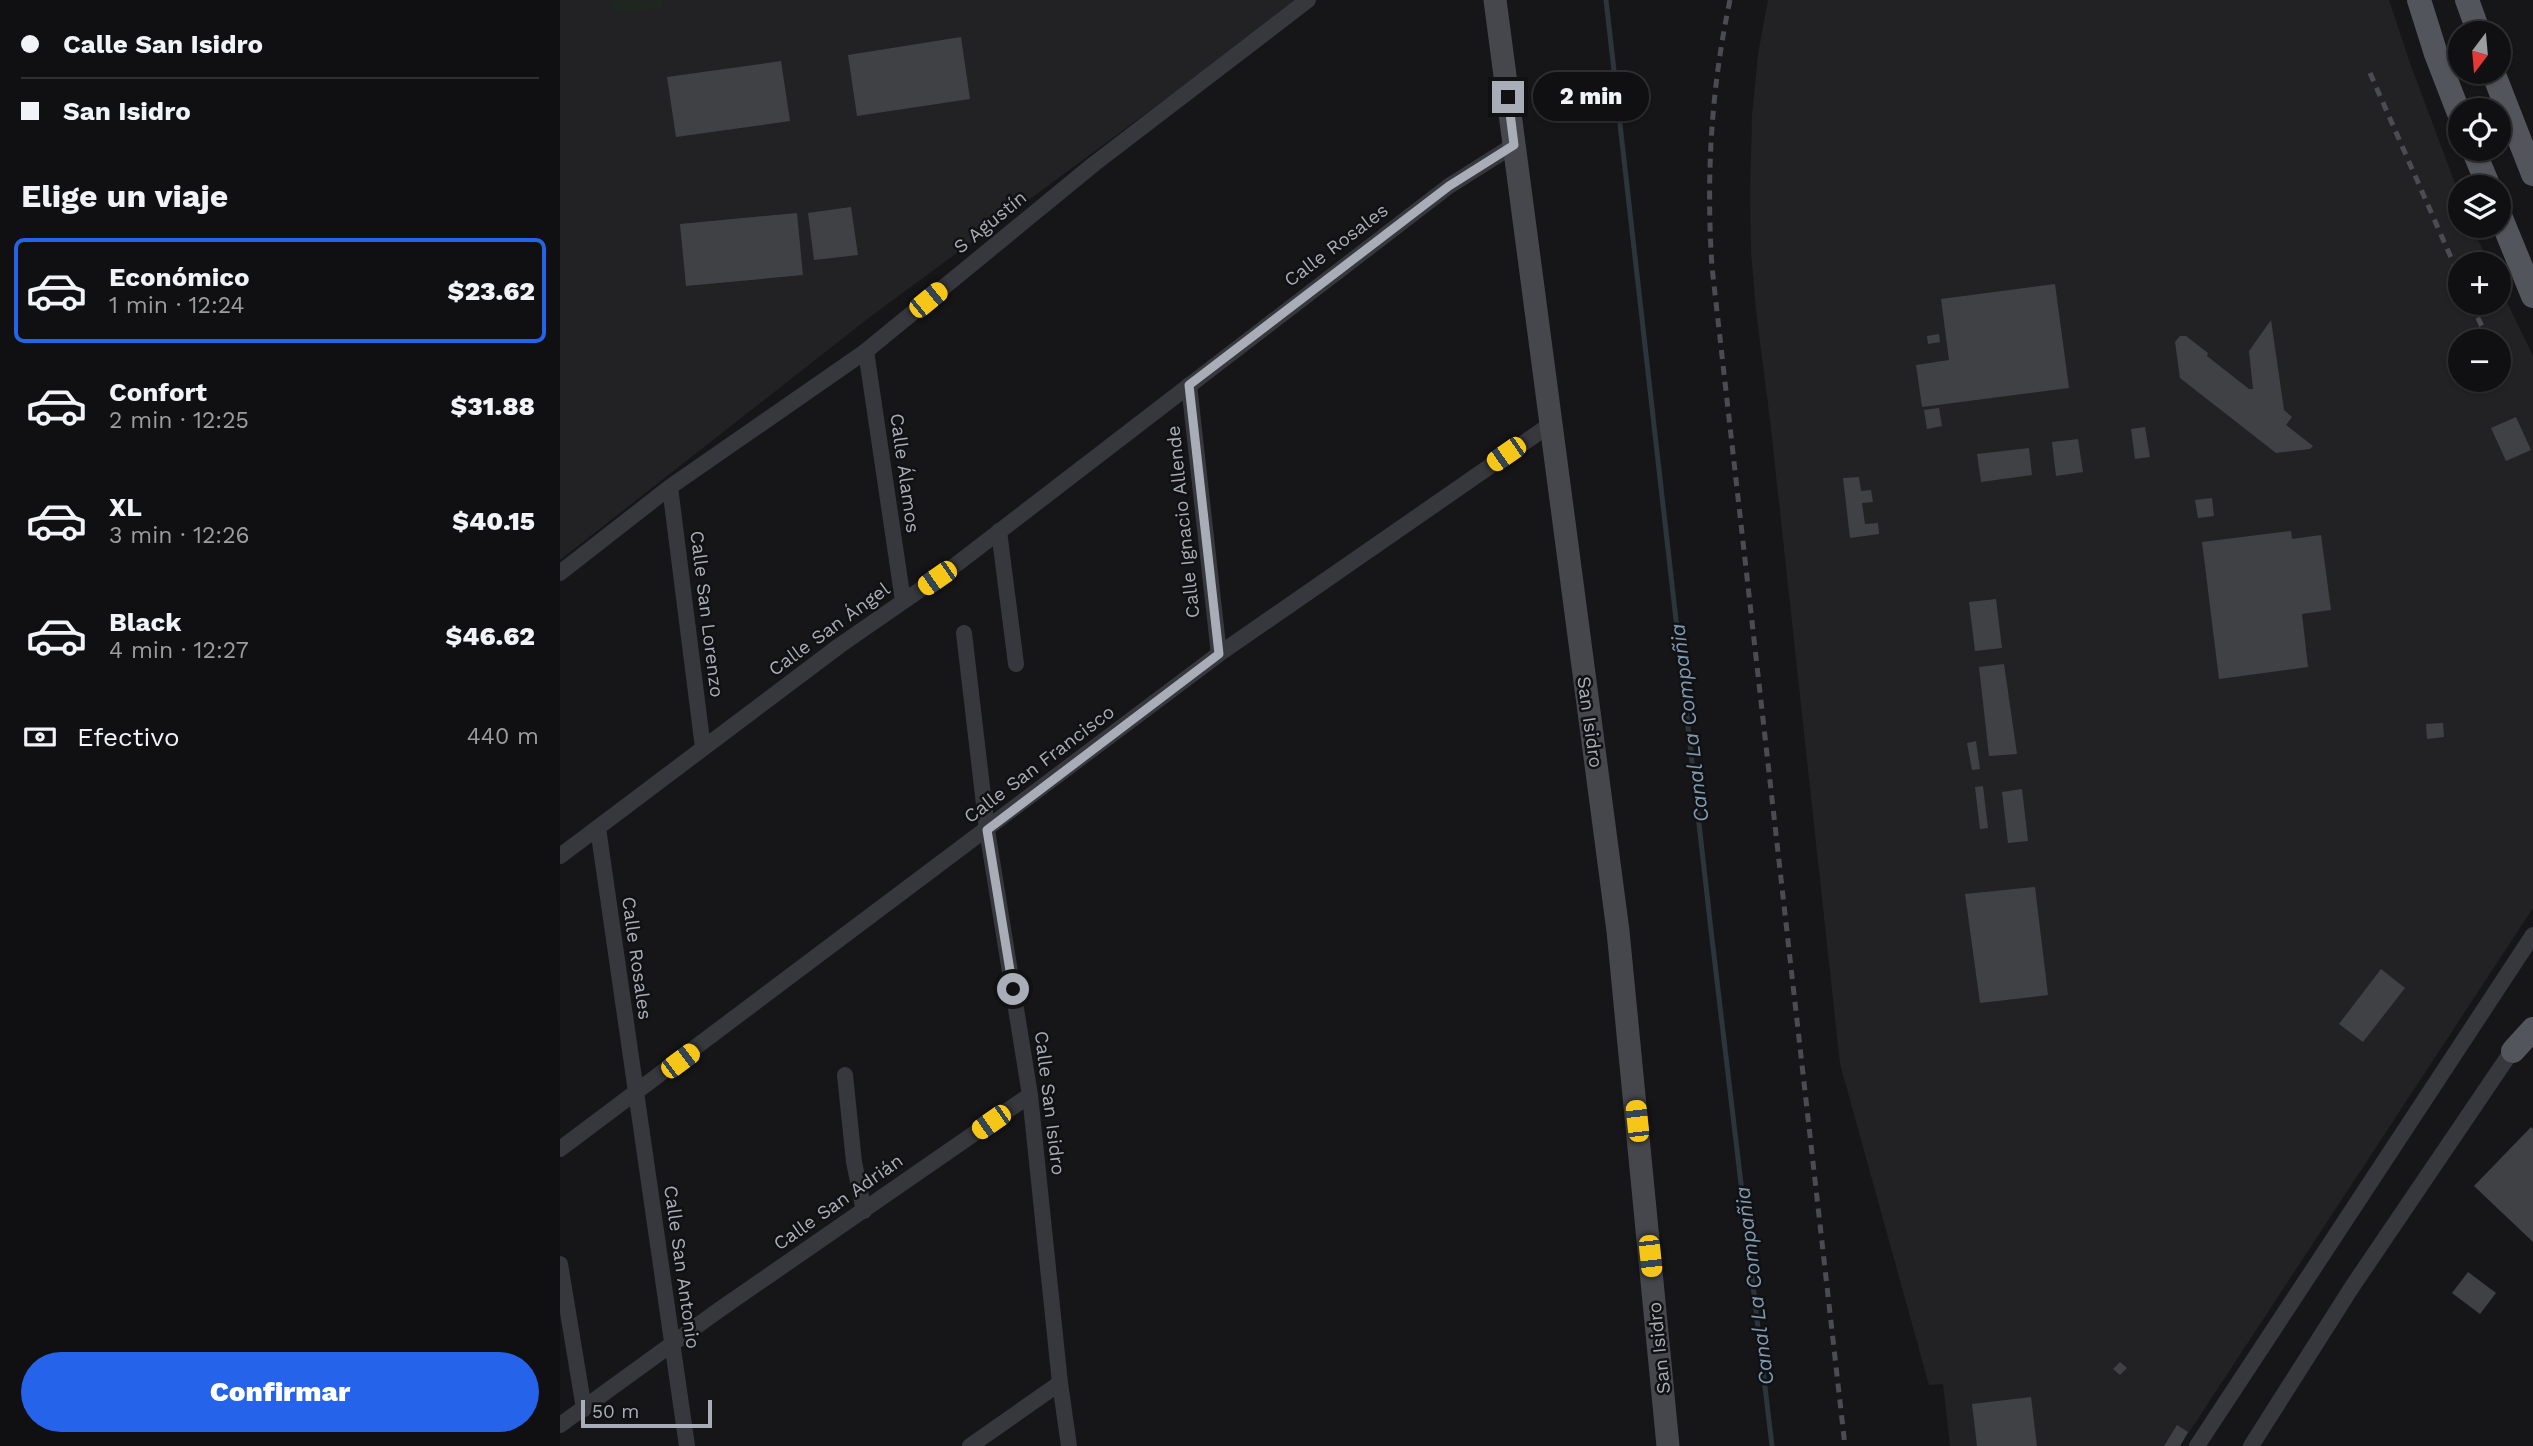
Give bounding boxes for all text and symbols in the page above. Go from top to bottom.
north arrow [2448,21,2511,84]
map controls [2448,21,2511,392]
text: Calle San Isidro [63,29,263,59]
callout: 2 min [1532,72,1648,122]
route end [1492,81,1524,113]
text: 2 min [1560,83,1622,110]
text: San Isidro [63,96,191,126]
button: locate [2448,98,2511,161]
button: layers [2448,175,2511,238]
text: Elige un viaje [21,177,228,215]
street label: S Agustín [949,186,1031,258]
street label: Calle Rosales [1280,198,1392,292]
button: + [2448,252,2511,315]
icon: car [25,259,88,322]
text: Económico [109,262,250,292]
text: $23.62 [448,276,535,306]
car [906,279,951,321]
text: 1 min · 12:24 [109,292,244,319]
button: − [2448,329,2511,392]
icon: car [25,374,88,437]
text: Confort [109,377,207,407]
text: $31.88 [450,391,535,421]
text: 2 min · 12:25 [109,407,249,434]
street label: Calle Álamos [885,412,925,534]
street label: Calle Ignacio Allende [1161,425,1205,619]
car [1483,433,1530,475]
icon: car [25,489,88,552]
text: XL [109,492,142,522]
text: $40.15 [452,506,535,536]
text: 3 min · 12:26 [109,522,250,549]
street label: Calle San Lorenzo [685,529,729,699]
car [914,557,961,599]
street label: Calle San Ángel [764,577,894,681]
icon: car [25,604,88,667]
text: Black [109,607,181,637]
text: $46.62 [446,621,535,651]
water label: Canal La Compañia [1664,622,1714,824]
text: 4 min · 12:27 [109,637,249,664]
street label: San Isidro [1572,675,1608,769]
street label: Calle San Francisco [959,700,1119,828]
icon: cash [21,718,59,756]
text: Efectivo [77,722,180,752]
text: 440 m [467,723,539,750]
street label: Calle Rosales [617,895,657,1021]
route start [997,973,1029,1005]
street label: Calle San Isidro [1030,1030,1070,1176]
car [657,1040,704,1082]
car [1625,1099,1650,1143]
car [968,1101,1015,1143]
street label: Calle San Adrián [769,1149,907,1255]
street label: Calle San Antonio [659,1184,705,1350]
water label: Canal La Compañia [1729,1185,1779,1387]
car [1638,1234,1663,1278]
street label: San Isidro [1643,1301,1675,1395]
button: Confirmar [21,1352,539,1432]
scale bar [581,1397,712,1429]
text: 50 m [592,1400,639,1423]

